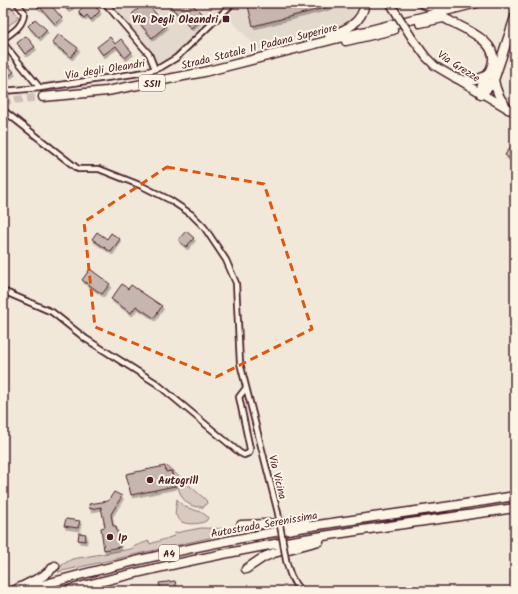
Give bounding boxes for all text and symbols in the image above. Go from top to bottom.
place label: Via Degli Oleandri [132,11,219,29]
marker: Via Degli Oleandri [221,14,231,24]
street label: Strada Statale 11 Padana Superiore [179,19,339,75]
street label: Via Grezze [433,46,484,87]
street label: Via degli Oleandri [64,55,147,85]
road number: SS11 [139,75,165,91]
street label: Via Vicina [263,453,291,501]
place label: Autogrill [158,472,198,490]
marker: Autogrill [145,475,155,485]
street label: Autostrada Serenissima [210,507,319,543]
place label: Ip [118,529,127,547]
marker: Ip [105,532,115,542]
road number: A4 [159,545,179,561]

